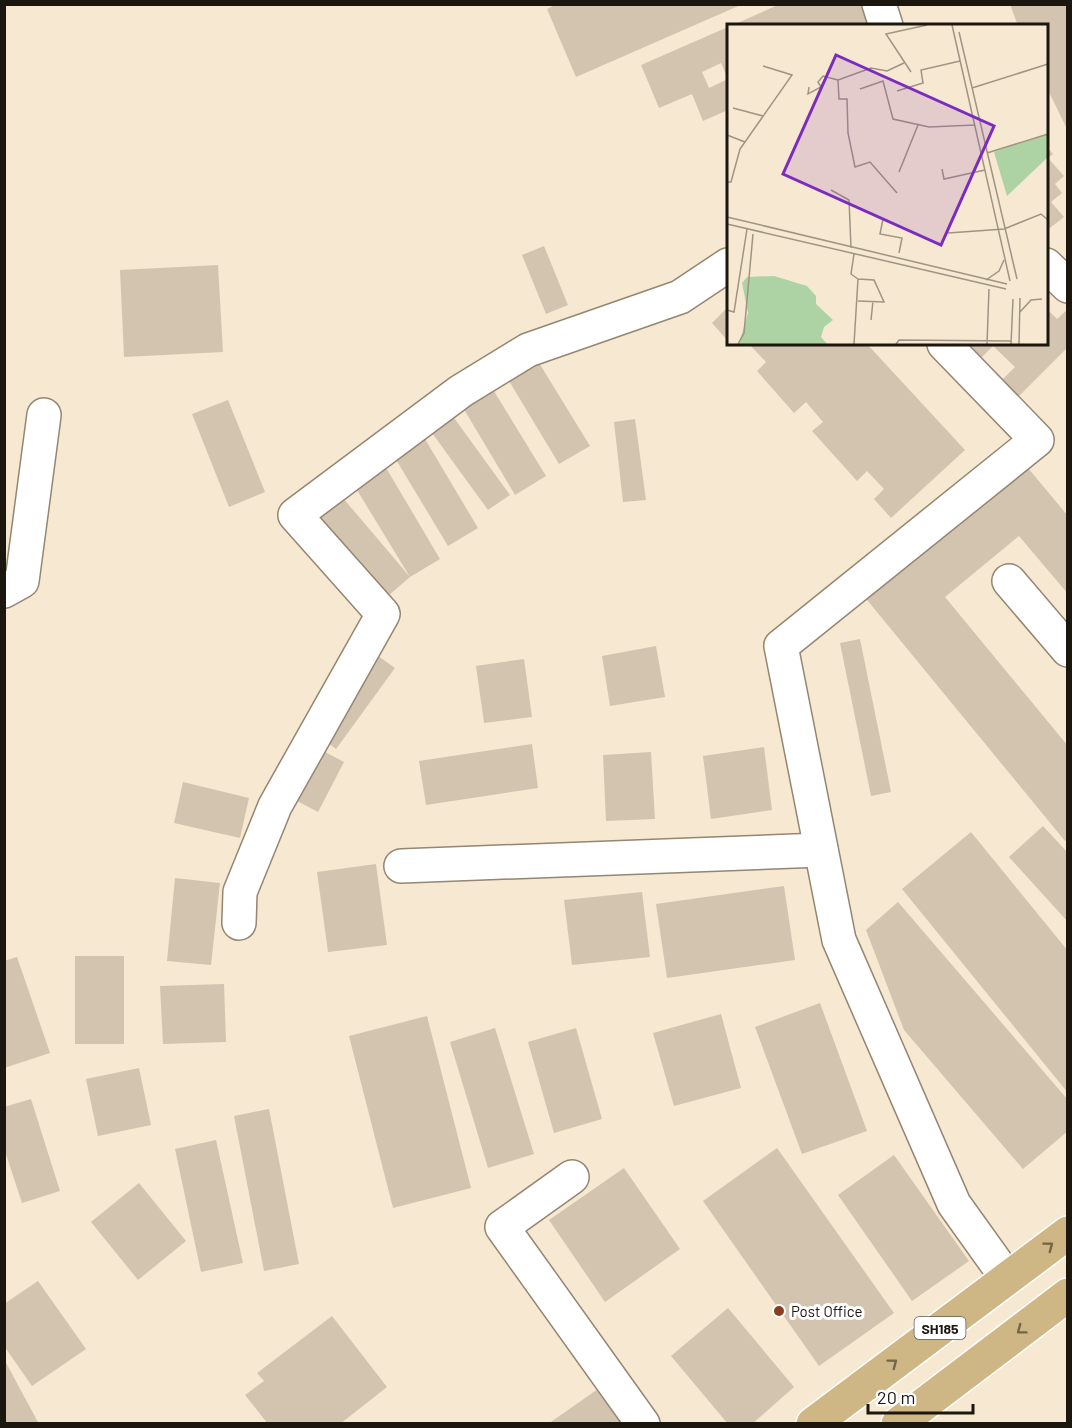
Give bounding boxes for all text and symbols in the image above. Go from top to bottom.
inset map [727,24,1048,345]
one-way arrow [1043,1243,1054,1254]
place label: Post Office [791,1302,863,1320]
marker: Post Office [772,1304,786,1318]
road number: SH185 [914,1317,966,1339]
one-way arrow [1017,1323,1028,1334]
one-way arrow [886,1359,897,1370]
scale bar [868,1377,973,1415]
text: 20 m [877,1386,915,1408]

